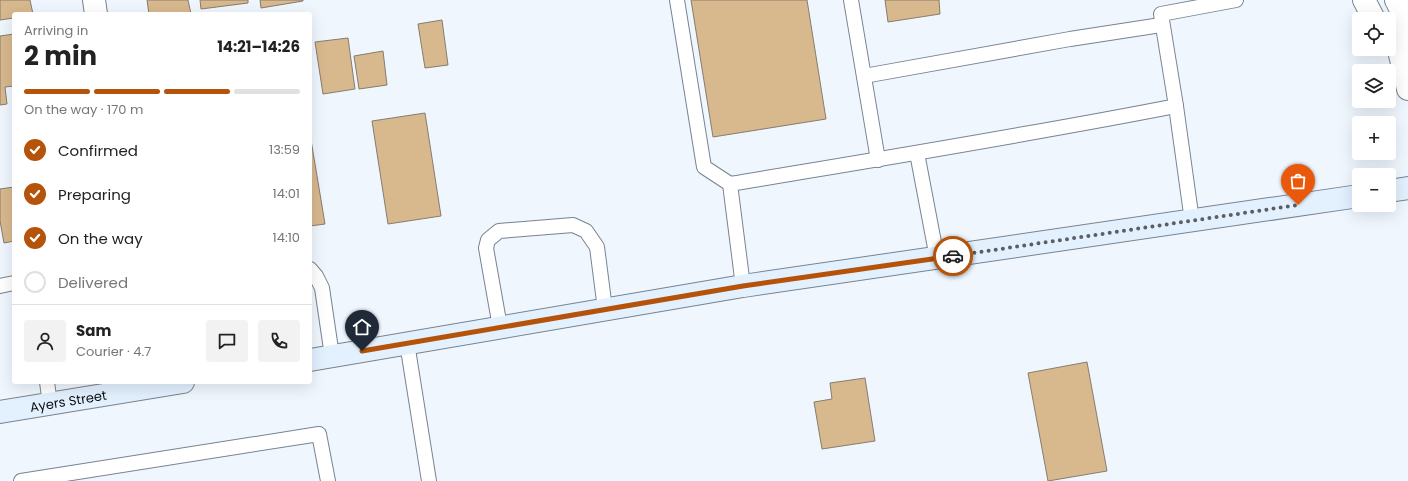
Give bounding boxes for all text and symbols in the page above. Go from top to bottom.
map controls [1352,12,1396,212]
button: locate [1352,12,1396,56]
text: Arriving in [24,21,88,40]
text: 14:21–14:26 [217,36,300,57]
text: 2 min [24,38,97,74]
button: layers [1352,64,1396,108]
text: On the way · 170 m [24,100,143,119]
button: + [1352,116,1396,160]
icon: check [24,139,46,161]
text: Confirmed [58,140,138,161]
text: 13:59 [269,140,300,159]
pin [1281,164,1315,205]
button: − [1352,168,1396,212]
icon: bag [1287,170,1309,192]
icon: check [24,183,46,205]
text: Preparing [58,184,131,205]
text: 14:01 [273,184,300,203]
icon: check [24,227,46,249]
text: On the way [58,228,143,249]
text: 14:10 [273,228,300,247]
courier [933,236,973,276]
icon: car [942,245,964,267]
text: Delivered [58,272,128,293]
pin [345,310,379,351]
icon: home [351,316,373,338]
button: person [24,320,66,362]
text: Sam [76,320,111,341]
button: chat [206,320,248,362]
button: phone [258,320,300,362]
text: Courier · 4.7 [76,342,151,361]
street label: Ayers Street [28,385,108,416]

